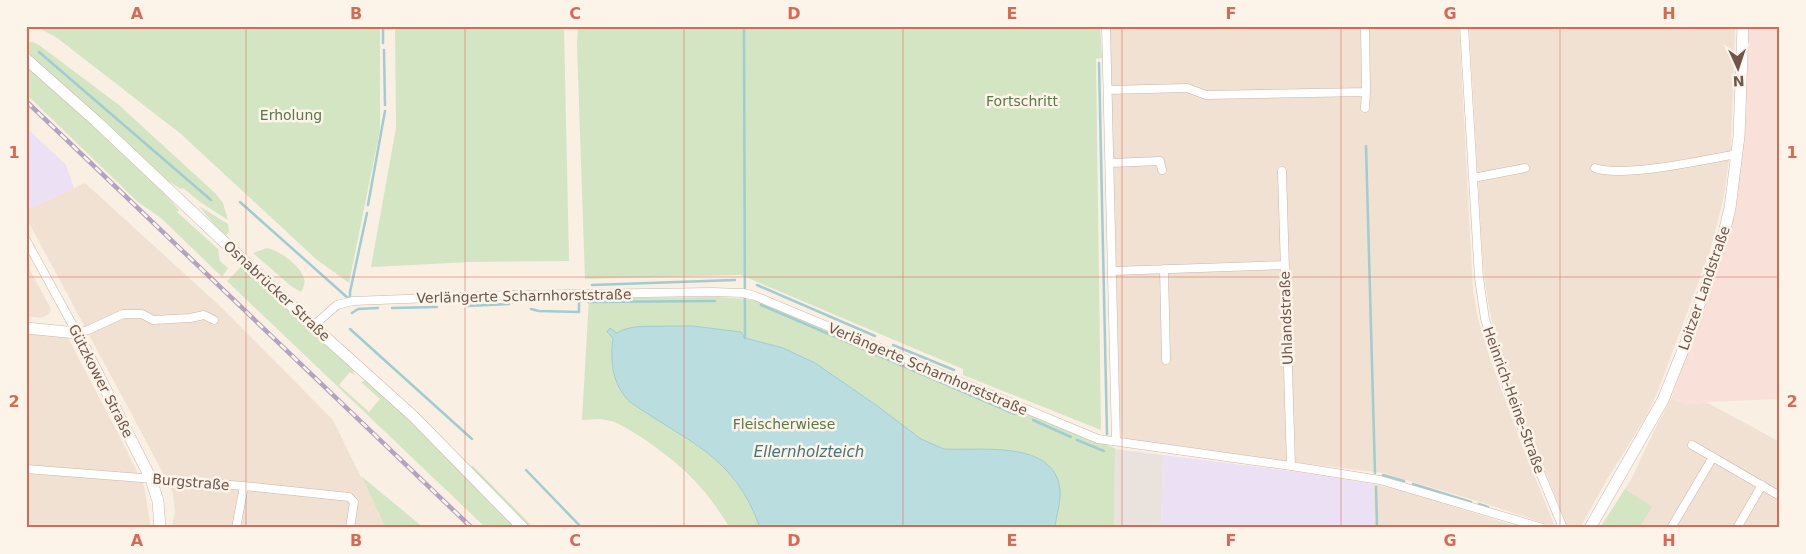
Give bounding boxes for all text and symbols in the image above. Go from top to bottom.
text: A [131,4,144,23]
text: B [350,4,362,23]
text: C [569,4,581,23]
text: D [787,4,801,23]
text: E [1007,4,1017,23]
text: F [1226,4,1236,23]
text: G [1443,4,1457,23]
text: H [1662,4,1676,23]
north arrow [1714,42,1764,92]
text: N [1732,73,1745,89]
park label: Fortschritt [986,93,1058,109]
park label: Erholung [260,107,322,123]
text: 1 [8,143,20,162]
text: 1 [1786,143,1798,162]
street label: Loitzer Landstraße [1675,224,1733,352]
street label: Osnabrücker Straße [221,238,333,344]
street label: Uhlandstraße [1276,271,1296,365]
street label: Verlängerte Scharnhorststraße [416,286,632,306]
street label: Verlängerte Scharnhorststraße [826,320,1030,418]
street label: Gützkower Straße [65,322,137,440]
street label: Heinrich-Heine-Straße [1480,324,1548,476]
text: 2 [8,392,20,411]
text: 2 [1786,392,1798,411]
park label: Fleischerwiese [733,416,835,432]
water label: Ellernholzteich [754,443,864,461]
street label: Burgstraße [152,471,230,493]
text: A [131,531,144,550]
text: B [350,531,362,550]
text: C [569,531,581,550]
text: D [787,531,801,550]
text: E [1007,531,1017,550]
text: F [1226,531,1236,550]
text: G [1443,531,1457,550]
text: H [1662,531,1676,550]

